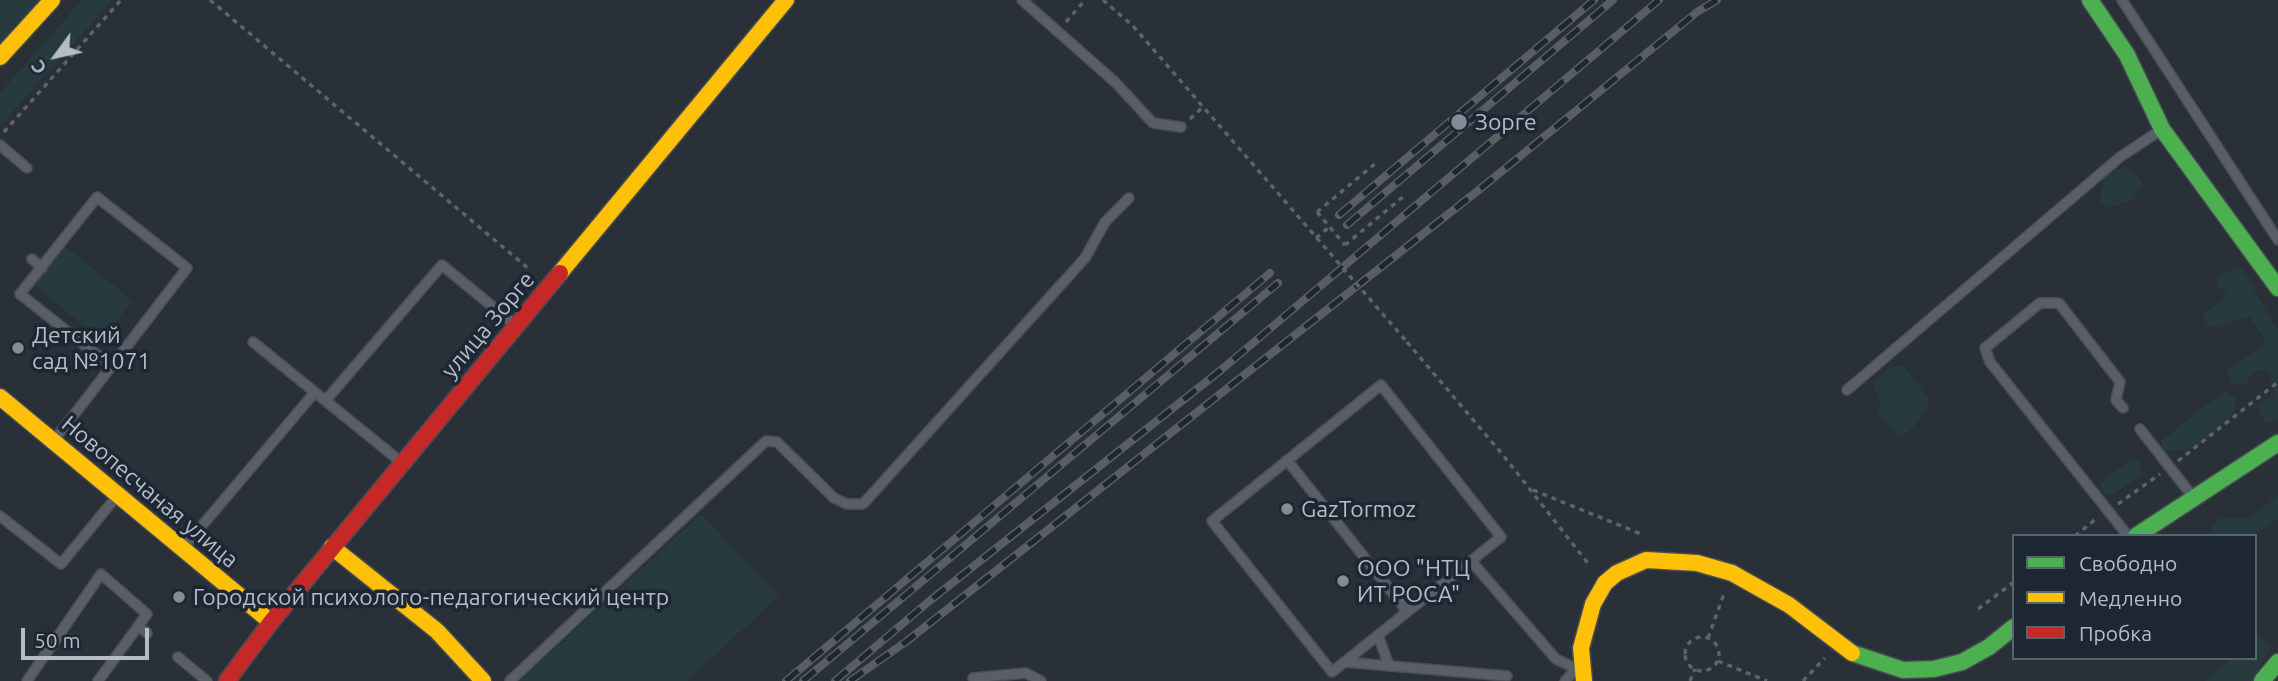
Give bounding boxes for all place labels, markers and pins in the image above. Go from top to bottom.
place label: Зорге [1475,108,1537,136]
marker: Зорге [1449,112,1469,132]
place label: Детский сад №1071 [32,321,150,375]
marker: Детский сад №1071 [10,340,26,356]
place label: GazTormoz [1301,495,1416,523]
marker: GazTormoz [1279,501,1295,517]
place label: ООО "НТЦ ИТ РОСА" [1357,554,1470,608]
marker: ООО "НТЦ ИТ РОСА" [1335,573,1351,589]
place label: Городской психолого-педагогический центр [193,583,669,611]
marker: Городской психолого-педагогический центр [171,589,187,605]

